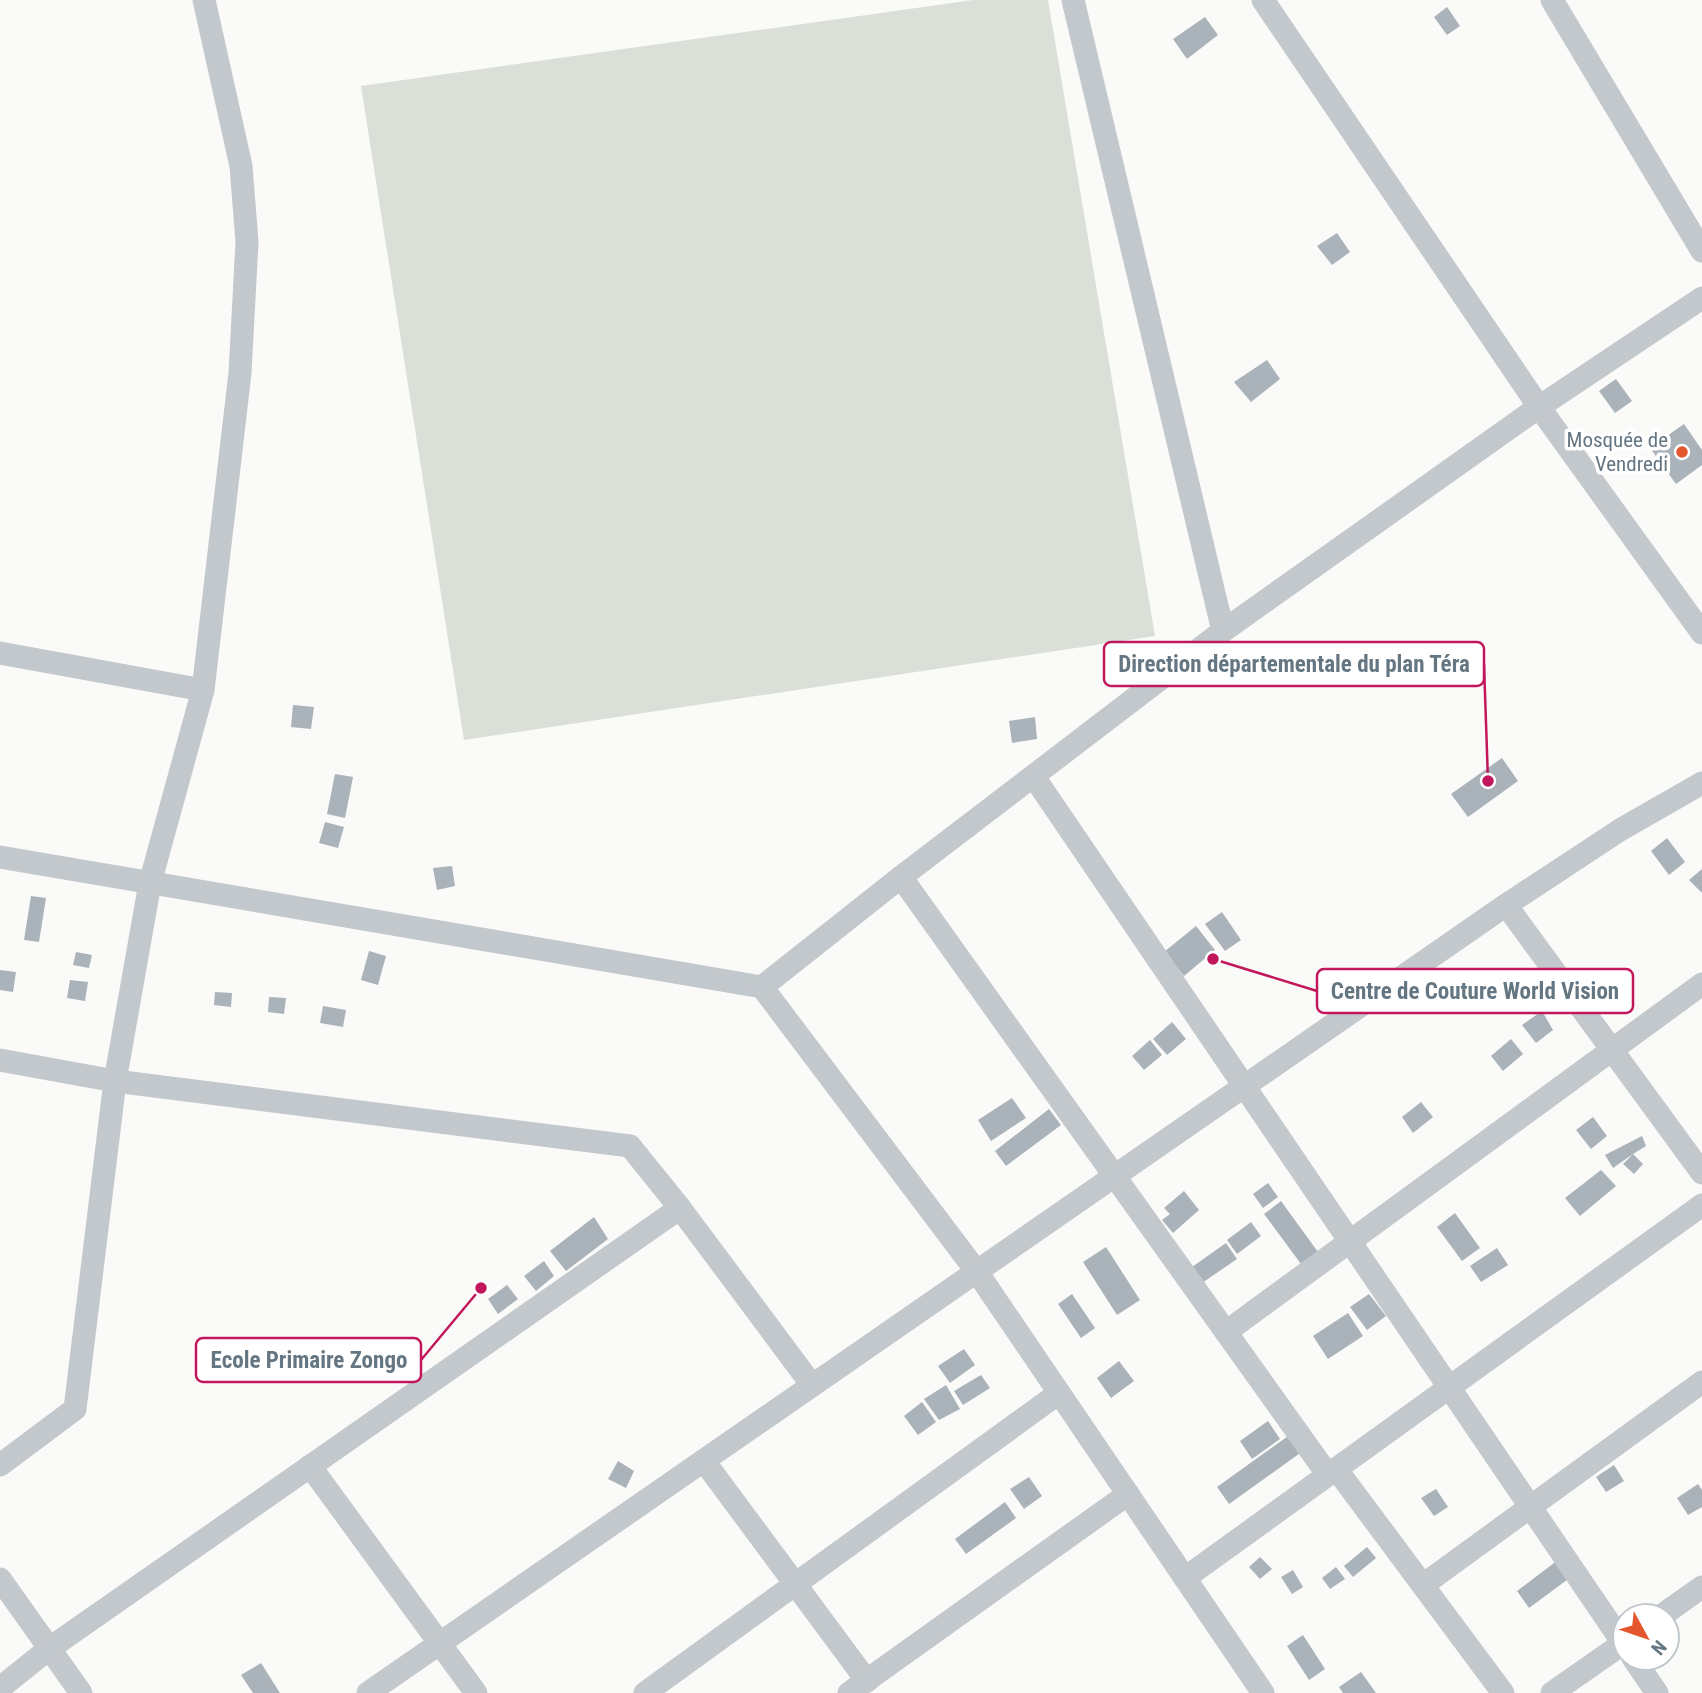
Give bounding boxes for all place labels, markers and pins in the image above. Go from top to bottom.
place label: Mosquée de Vendredi [1567,428,1668,476]
marker: Mosquée de Vendredi [1674,444,1690,460]
callout: Direction départementale du plan Téra [1104,642,1484,686]
callout: Centre de Couture World Vision [1317,969,1633,1013]
callout: Ecole Primaire Zongo [196,1338,421,1382]

